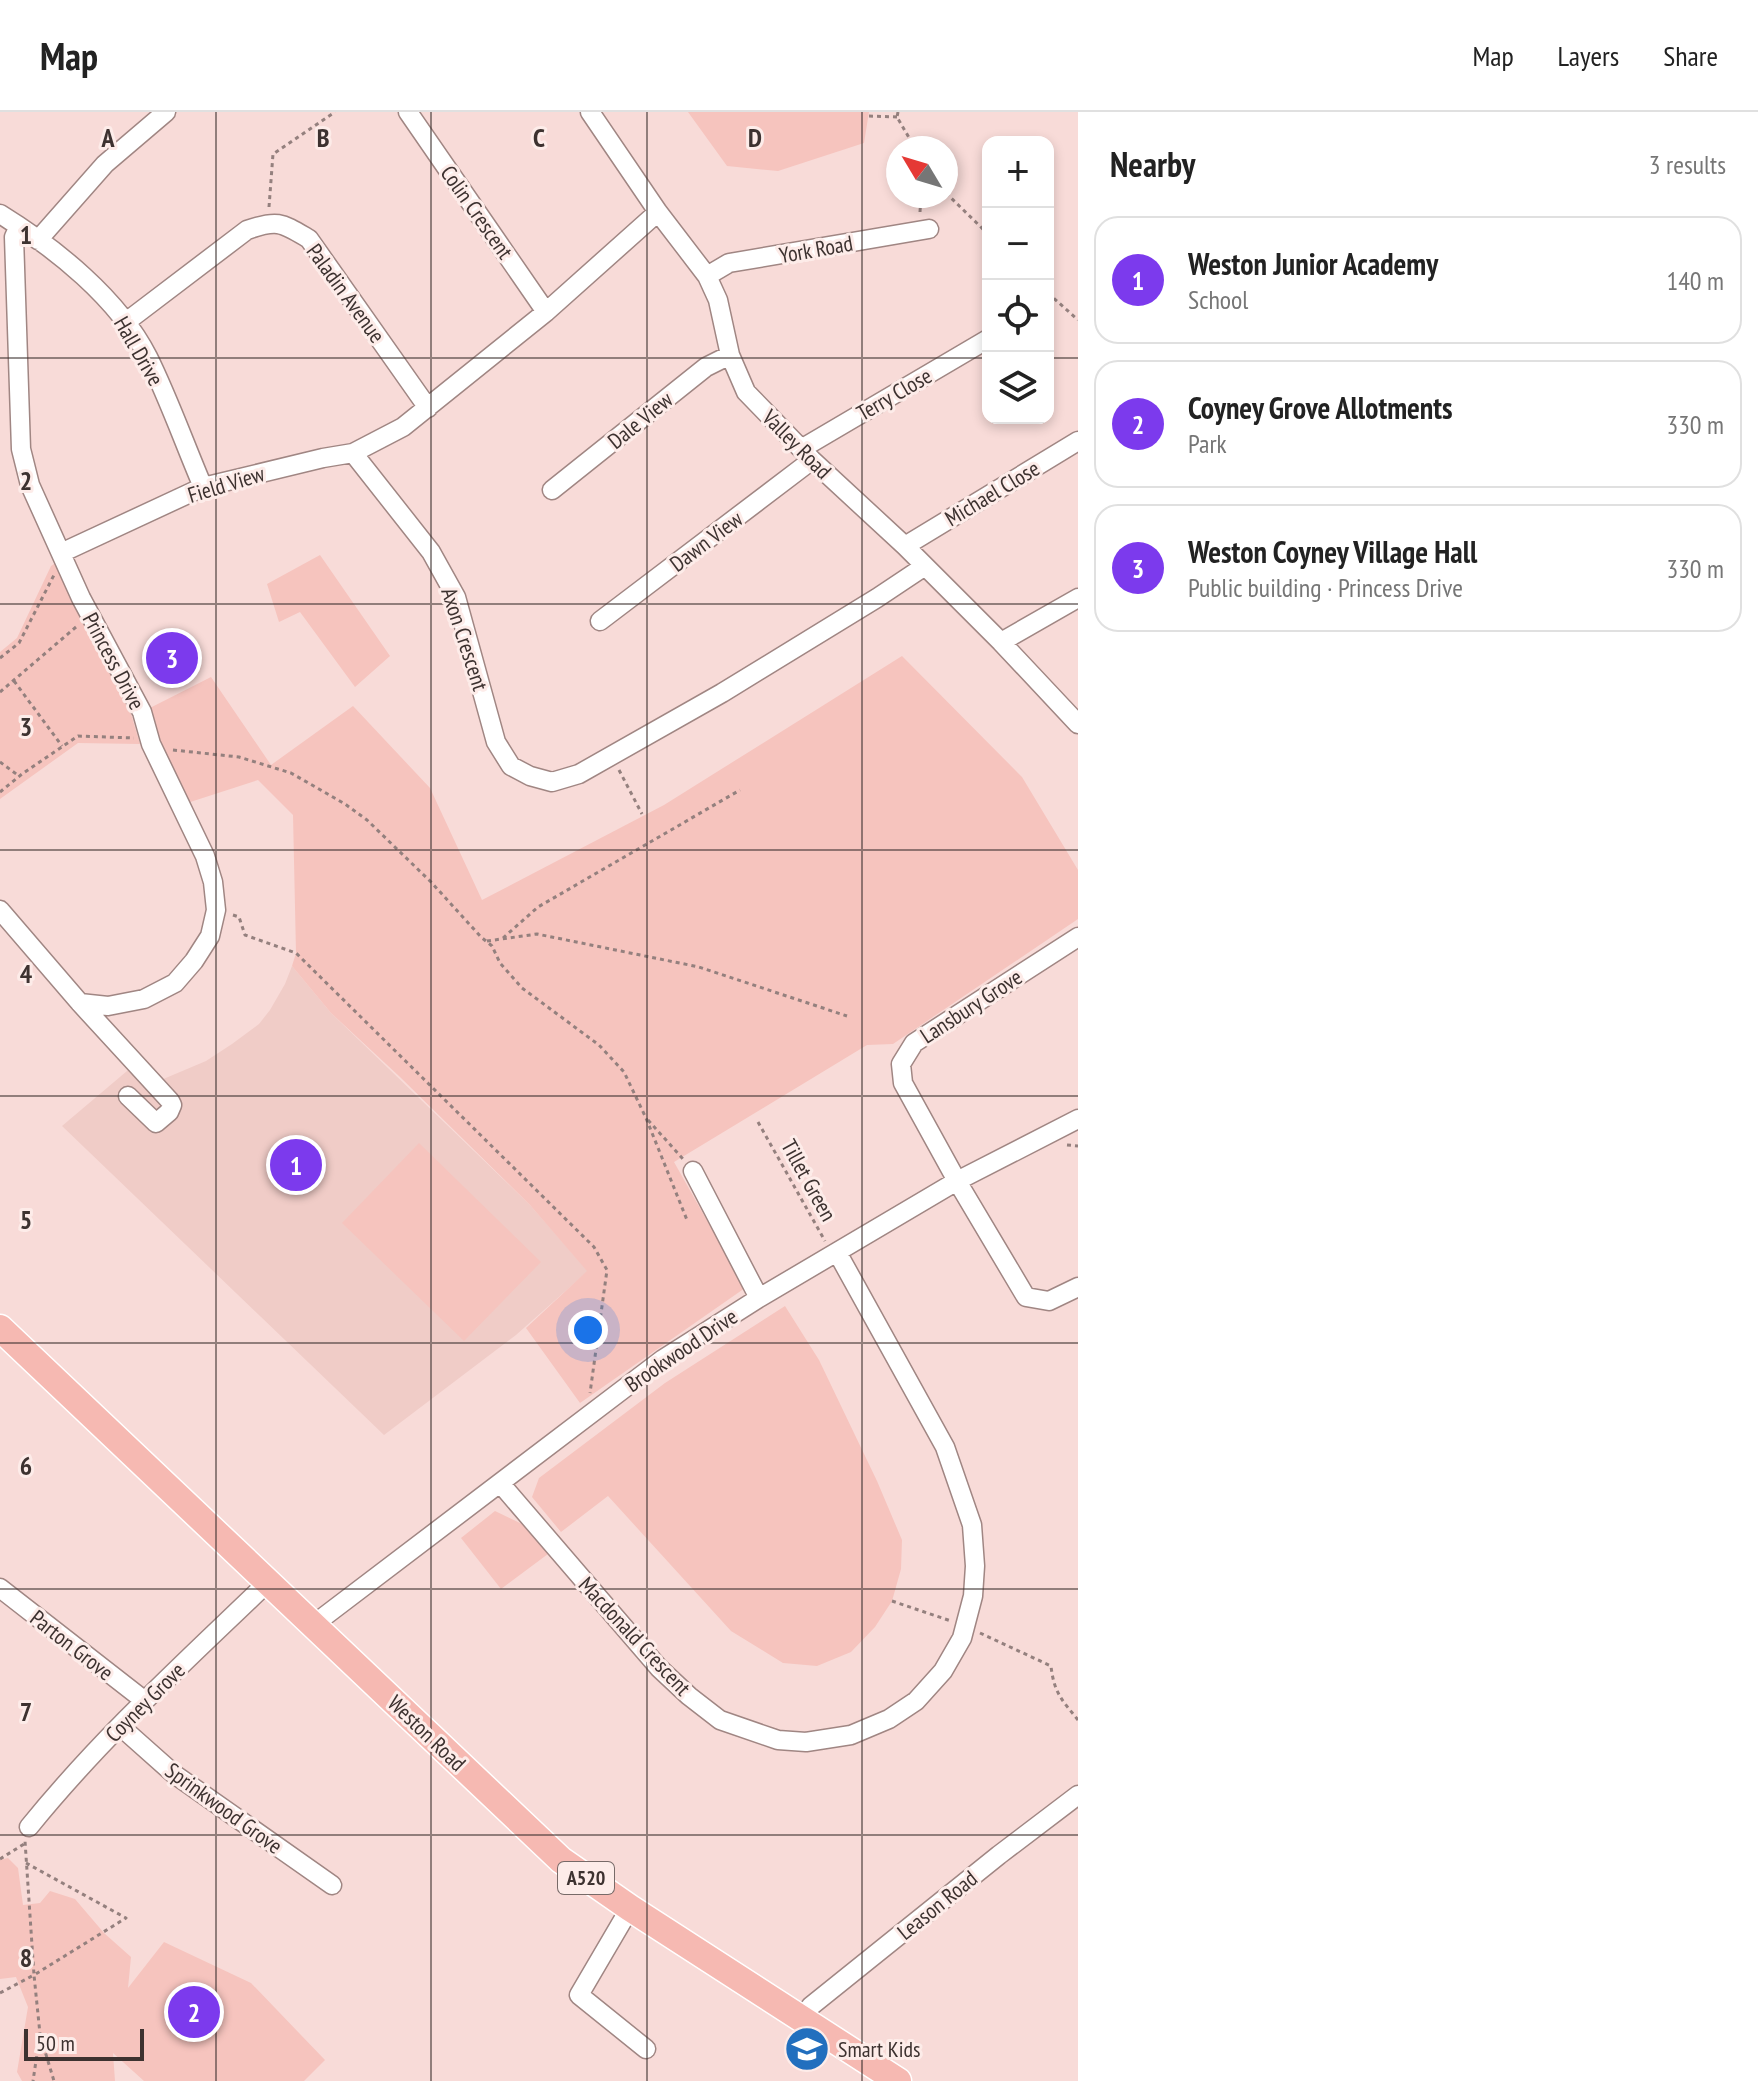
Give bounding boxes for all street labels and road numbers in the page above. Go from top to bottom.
street label: Colin Crescent [435,160,519,264]
street label: York Road [777,229,855,269]
street label: Paladin Avenue [301,238,391,348]
street label: Hall Drive [108,311,170,391]
street label: Terry Close [851,361,937,427]
street label: Dale View [602,385,678,455]
street label: Valley Road [756,403,838,485]
street label: Michael Close [940,454,1044,532]
street label: Field View [184,459,268,509]
street label: Dawn View [664,505,748,577]
street label: Axon Crescent [435,584,495,694]
street label: Princess Drive [77,608,151,714]
street label: Lansbury Grove [915,963,1027,1049]
street label: Tillet Green [775,1134,843,1226]
street label: Brookwood Drive [619,1302,743,1398]
street label: Macdonald Crescent [573,1571,697,1701]
street label: Parton Grove [25,1604,119,1686]
street label: Coyney Grove [99,1656,191,1748]
street label: Weston Road [382,1689,472,1777]
street label: Sprinkwood Grove [160,1756,288,1860]
road number: A520 [558,1862,614,1894]
street label: Leason Road [891,1864,983,1946]

